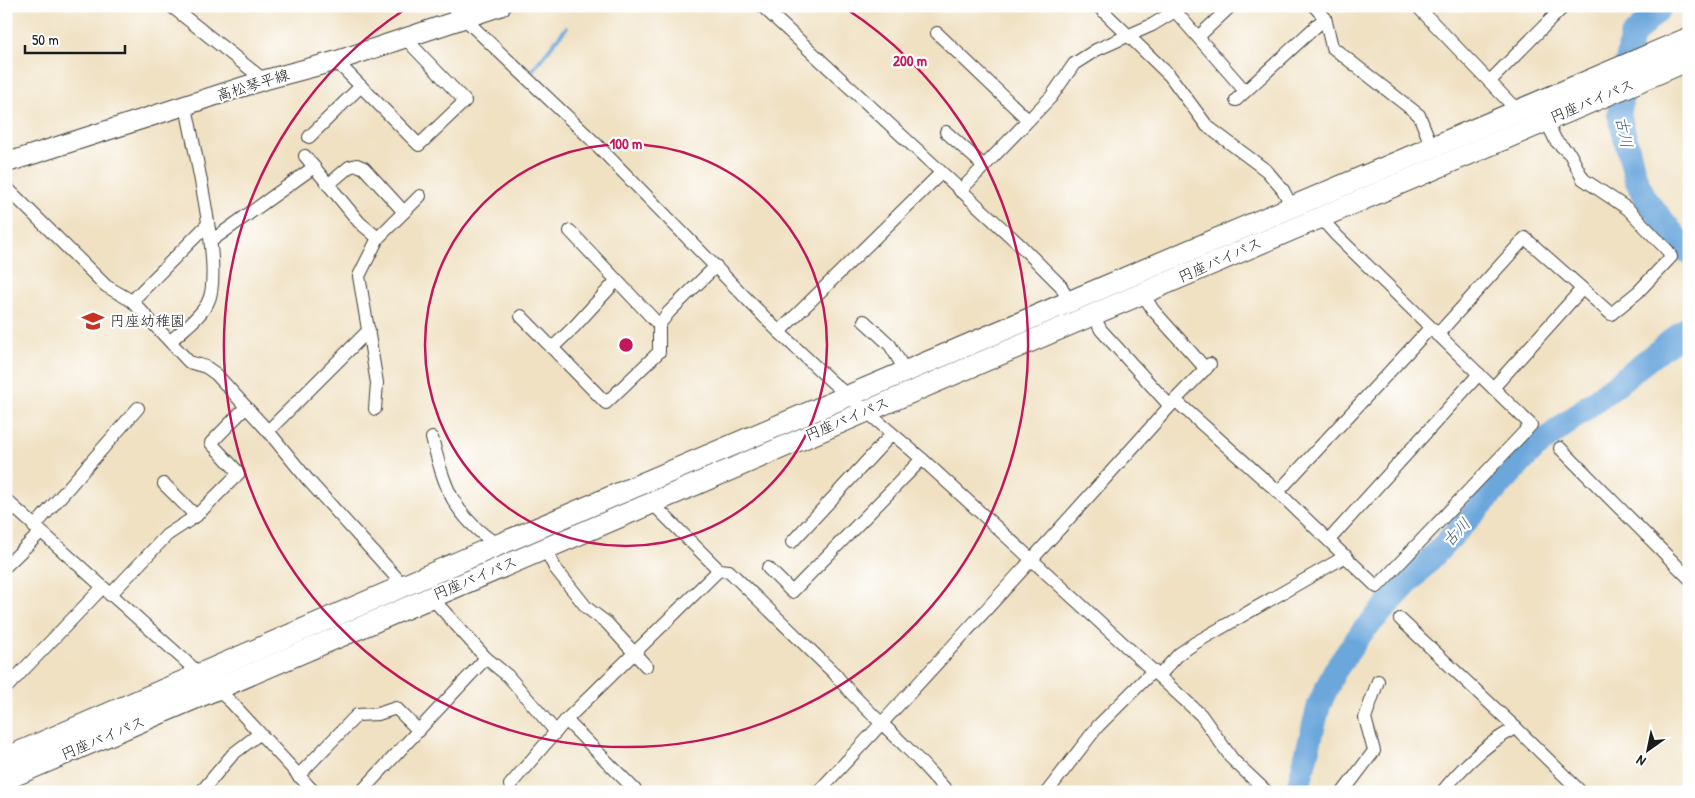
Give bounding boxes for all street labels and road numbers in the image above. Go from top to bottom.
street label: 高松琴平線 [214,64,292,106]
street label: 円座バイパス [1546,73,1637,128]
street label: 円座バイパス [1175,232,1265,287]
street label: 円座バイパス [801,391,892,446]
street label: 円座バイパス [429,550,520,605]
street label: 円座バイパス [57,710,148,765]

